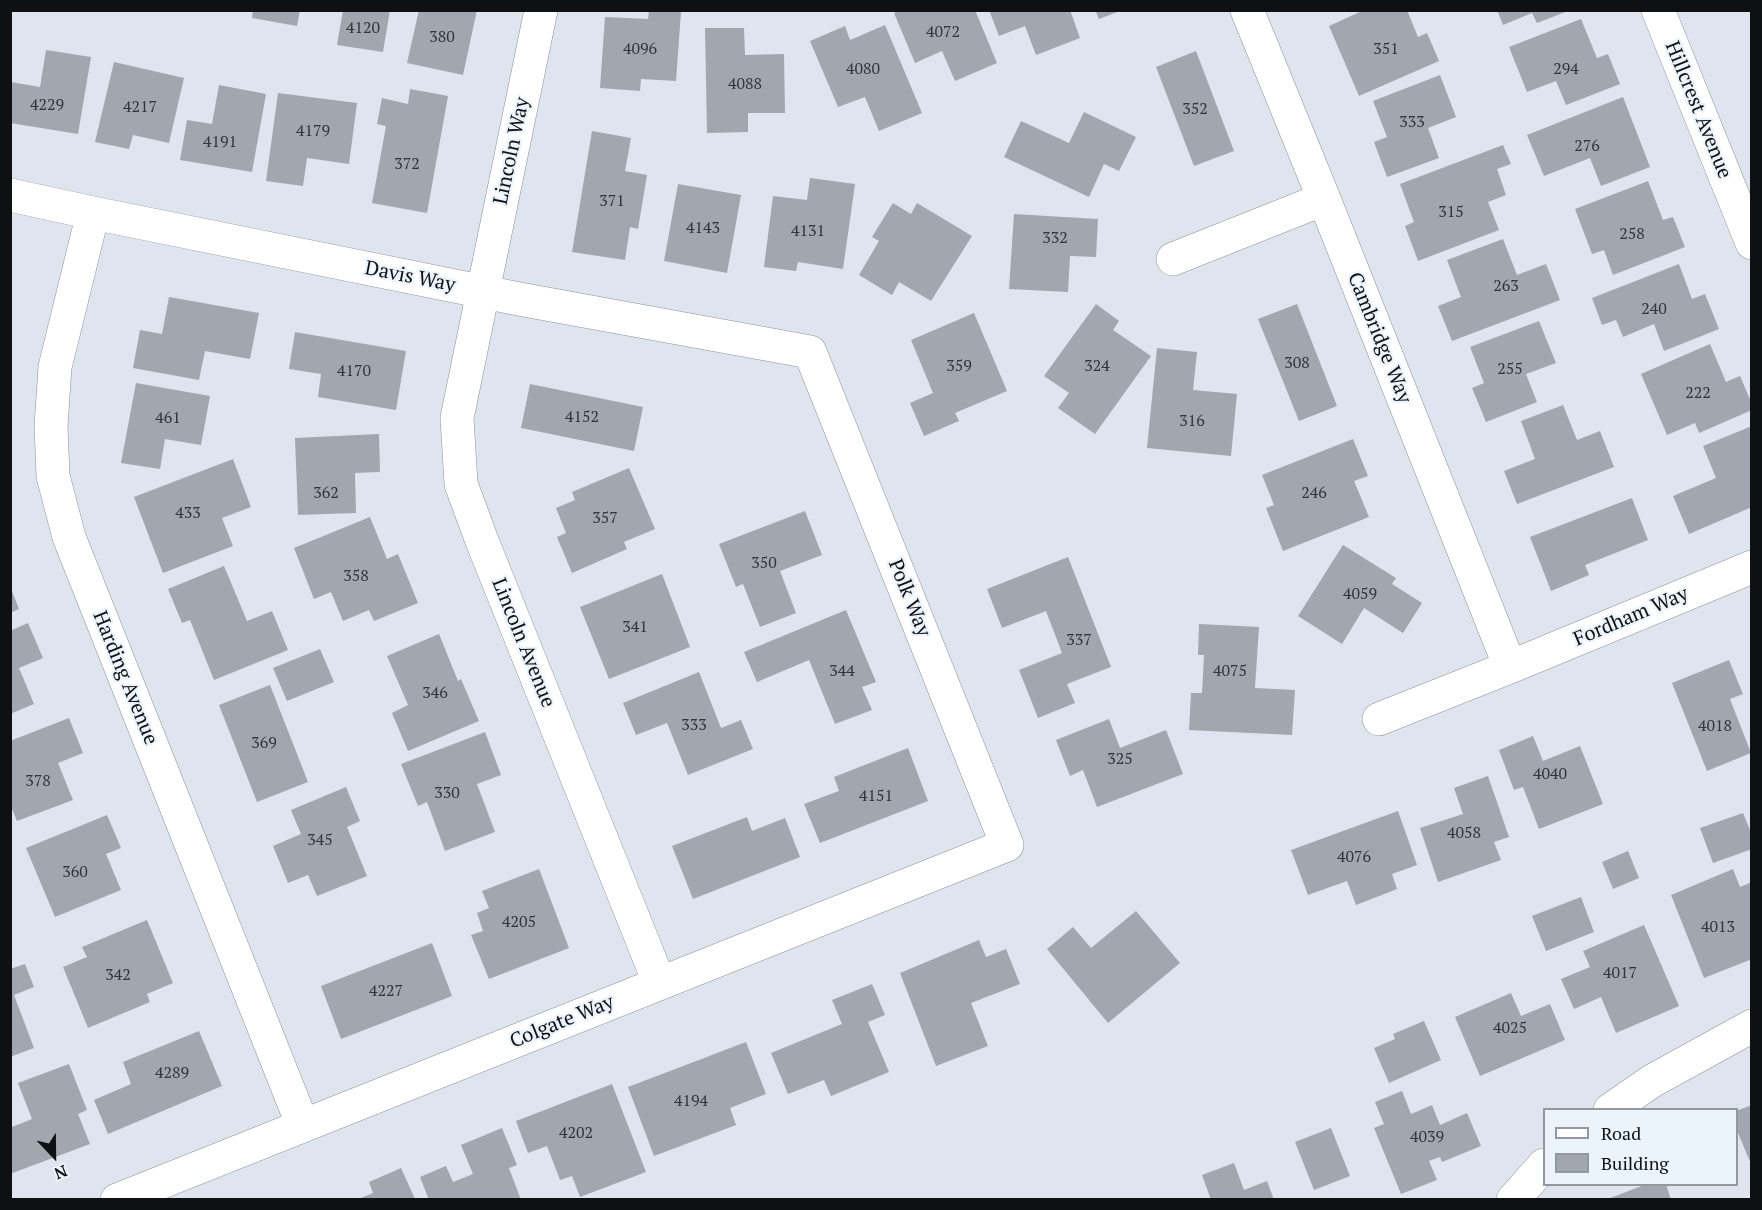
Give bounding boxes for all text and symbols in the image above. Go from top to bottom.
house number: 4120 [346,18,380,38]
house number: 4072 [926,22,960,42]
house number: 380 [429,27,455,47]
street label: Hillcrest Avenue [1660,38,1736,182]
house number: 4096 [623,39,657,59]
house number: 351 [1373,39,1399,59]
house number: 4080 [846,59,880,79]
house number: 294 [1553,59,1579,79]
house number: 4088 [728,74,762,94]
house number: 4229 [30,95,64,115]
street label: Lincoln Way [489,95,535,207]
house number: 4217 [123,97,157,117]
house number: 352 [1182,99,1208,119]
house number: 333 [1399,112,1425,132]
house number: 4179 [296,121,330,141]
house number: 4191 [203,132,237,152]
house number: 276 [1574,136,1600,156]
house number: 372 [394,154,420,174]
house number: 371 [599,191,625,211]
house number: 315 [1438,202,1464,222]
house number: 4143 [686,218,720,238]
house number: 4131 [791,221,825,241]
house number: 258 [1619,224,1645,244]
house number: 332 [1042,228,1068,248]
street label: Davis Way [363,256,457,298]
street label: Cambridge Way [1342,269,1416,407]
house number: 263 [1493,276,1519,296]
house number: 240 [1641,299,1667,319]
house number: 308 [1284,353,1310,373]
house number: 359 [946,356,972,376]
house number: 324 [1084,356,1110,376]
house number: 255 [1497,359,1523,379]
house number: 4170 [337,361,371,381]
house number: 222 [1685,383,1711,403]
house number: 4152 [565,407,599,427]
house number: 461 [155,408,181,428]
house number: 316 [1179,411,1205,431]
house number: 362 [313,483,339,503]
house number: 246 [1301,483,1327,503]
house number: 433 [175,503,201,523]
house number: 357 [592,508,618,528]
house number: 350 [751,553,777,573]
street label: Polk Way [883,556,935,640]
house number: 358 [343,566,369,586]
street label: Lincoln Avenue [486,575,560,711]
street label: Fordham Way [1570,582,1692,652]
house number: 4059 [1343,584,1377,604]
street label: Harding Avenue [87,608,163,748]
house number: 341 [622,617,648,637]
house number: 337 [1066,630,1092,650]
house number: 344 [829,661,855,681]
house number: 4075 [1213,661,1247,681]
house number: 346 [422,683,448,703]
house number: 333 [681,715,707,735]
house number: 4018 [1698,716,1732,736]
house number: 369 [251,733,277,753]
house number: 325 [1107,749,1133,769]
house number: 4040 [1533,764,1567,784]
house number: 378 [25,771,51,791]
house number: 330 [434,783,460,803]
house number: 4151 [859,786,893,806]
house number: 4058 [1447,823,1481,843]
house number: 345 [307,830,333,850]
house number: 4076 [1337,847,1371,867]
house number: 360 [62,862,88,882]
house number: 4205 [502,912,536,932]
house number: 4013 [1701,917,1735,937]
house number: 4017 [1603,963,1637,983]
house number: 342 [105,965,131,985]
house number: 4227 [369,981,403,1001]
street label: Colgate Way [507,990,617,1054]
house number: 4025 [1493,1018,1527,1038]
house number: 4289 [155,1063,189,1083]
house number: 4194 [674,1091,708,1111]
legend [1543,1108,1738,1186]
text: Road [1601,1121,1641,1145]
house number: 4202 [559,1123,593,1143]
north arrow [24,1126,84,1186]
house number: 4039 [1410,1127,1444,1147]
text: Building [1601,1151,1669,1175]
text: N [51,1160,70,1185]

